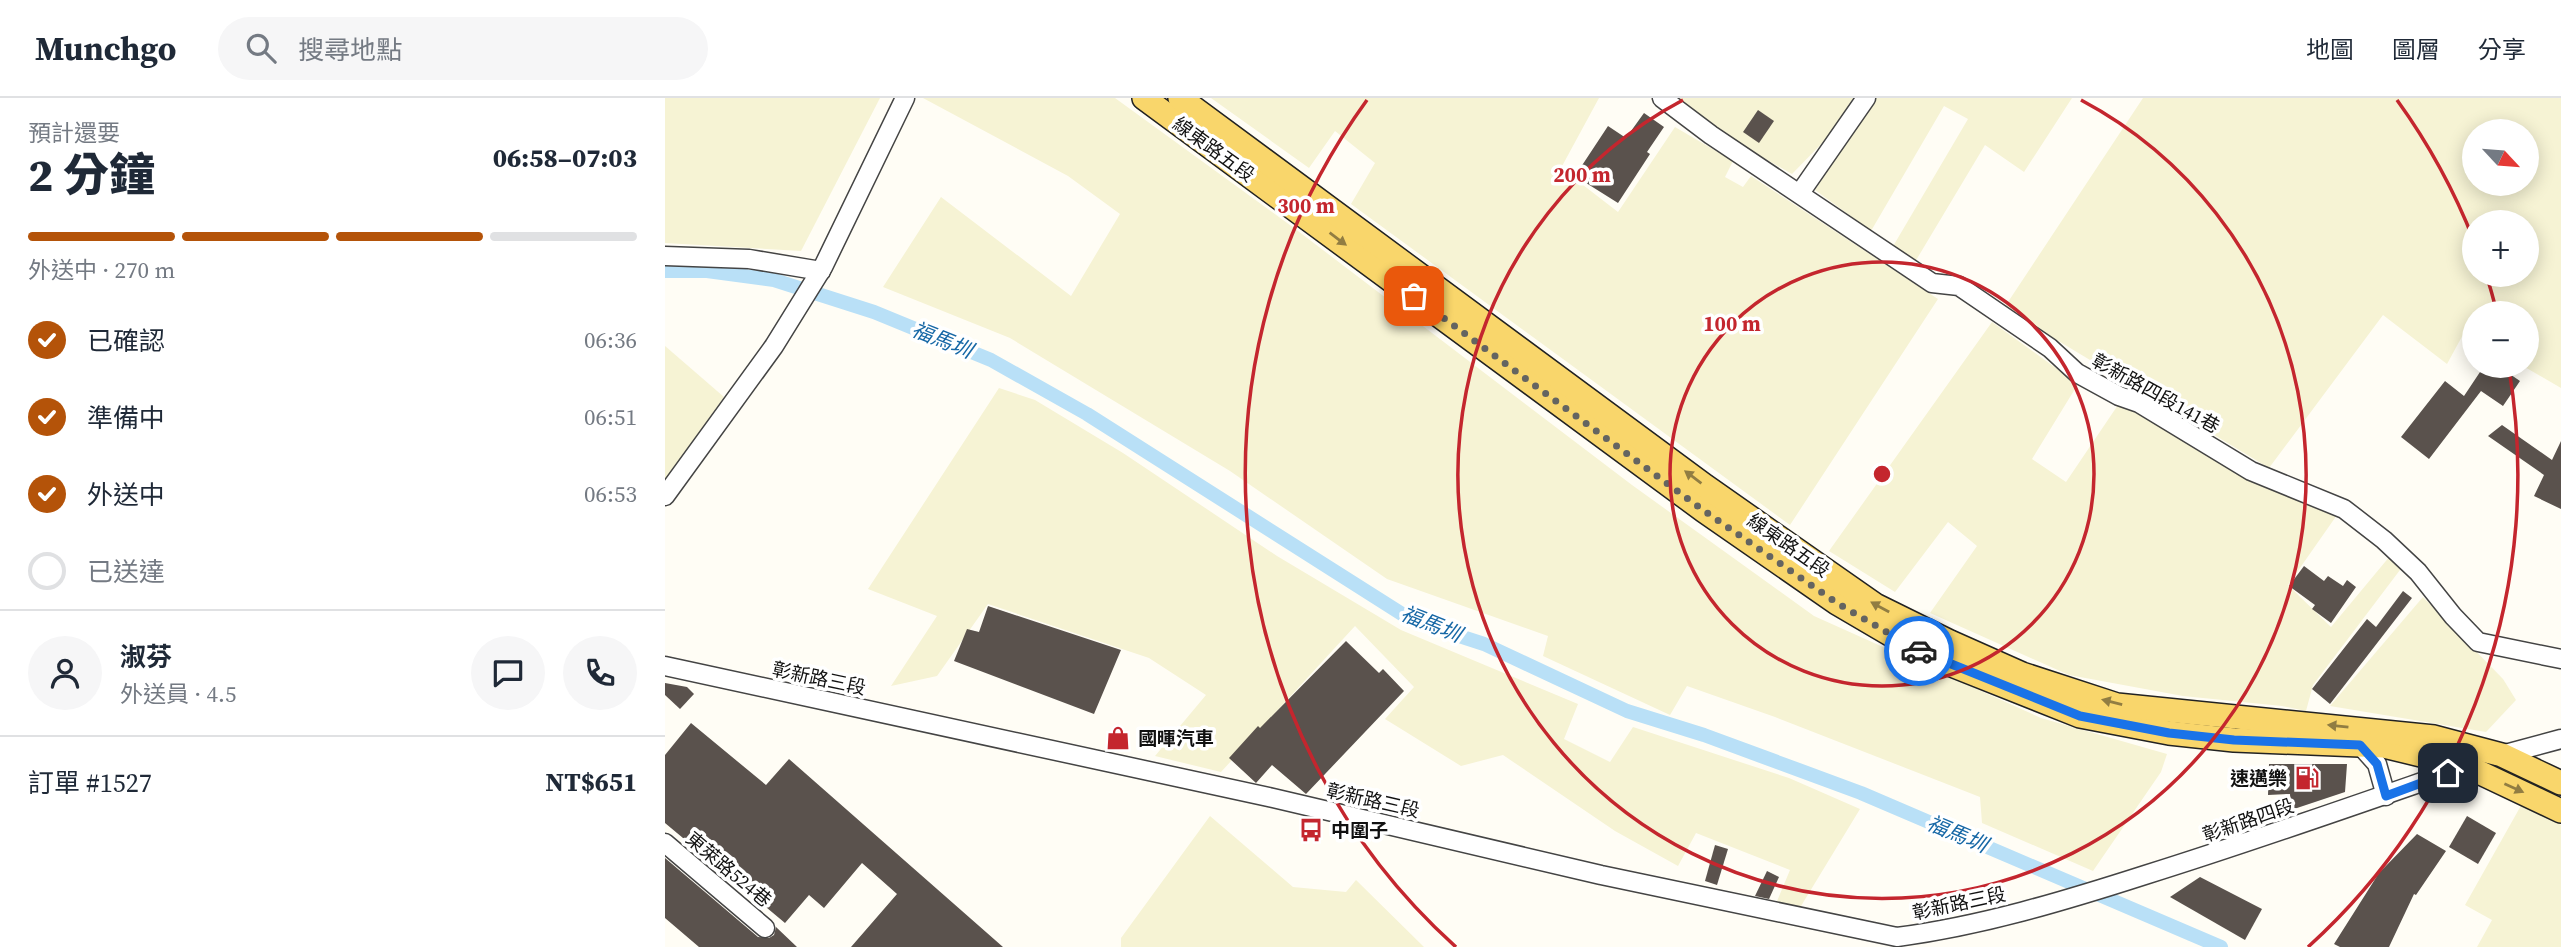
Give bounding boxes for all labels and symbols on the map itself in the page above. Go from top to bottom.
street label: 線東路五段 [1168,111,1260,187]
north arrow [2462,119,2539,196]
text: 200 m [1553,160,1611,189]
text: 300 m [1277,191,1335,220]
one-way arrow [1329,232,1347,246]
pin [1384,266,1444,326]
text: 100 m [1703,309,1761,338]
water label: 福馬圳 [908,314,980,366]
street label: 彰新路四段141巷 [2087,347,2225,439]
centre of rings [1870,462,1894,486]
one-way arrow [1684,470,1702,484]
street label: 線東路五段 [1743,507,1835,583]
water label: 福馬圳 [1397,598,1469,650]
one-way arrow [1870,601,1890,613]
courier [1884,616,1954,686]
street label: 彰新路三段 [770,655,868,701]
one-way arrow [2101,696,2123,707]
one-way arrow [2327,720,2349,731]
shop icon: 國暉汽車 [1104,724,1132,752]
place label: 國暉汽車 [1138,725,1214,751]
pin [2418,743,2478,803]
fuel station icon: 速邁樂 [2293,764,2321,792]
place label: 速邁樂 [2230,765,2287,791]
street label: 彰新路三段 [1324,777,1422,823]
one-way arrow [2504,782,2524,794]
street label: 彰新路四段 [2199,792,2297,848]
water label: 福馬圳 [1923,808,1995,860]
bus stop icon: 中圍子 [1297,816,1325,844]
place label: 中圍子 [1331,817,1388,843]
street label: 東萊路524巷 [681,825,777,913]
street label: 彰新路三段 [1910,880,2008,926]

